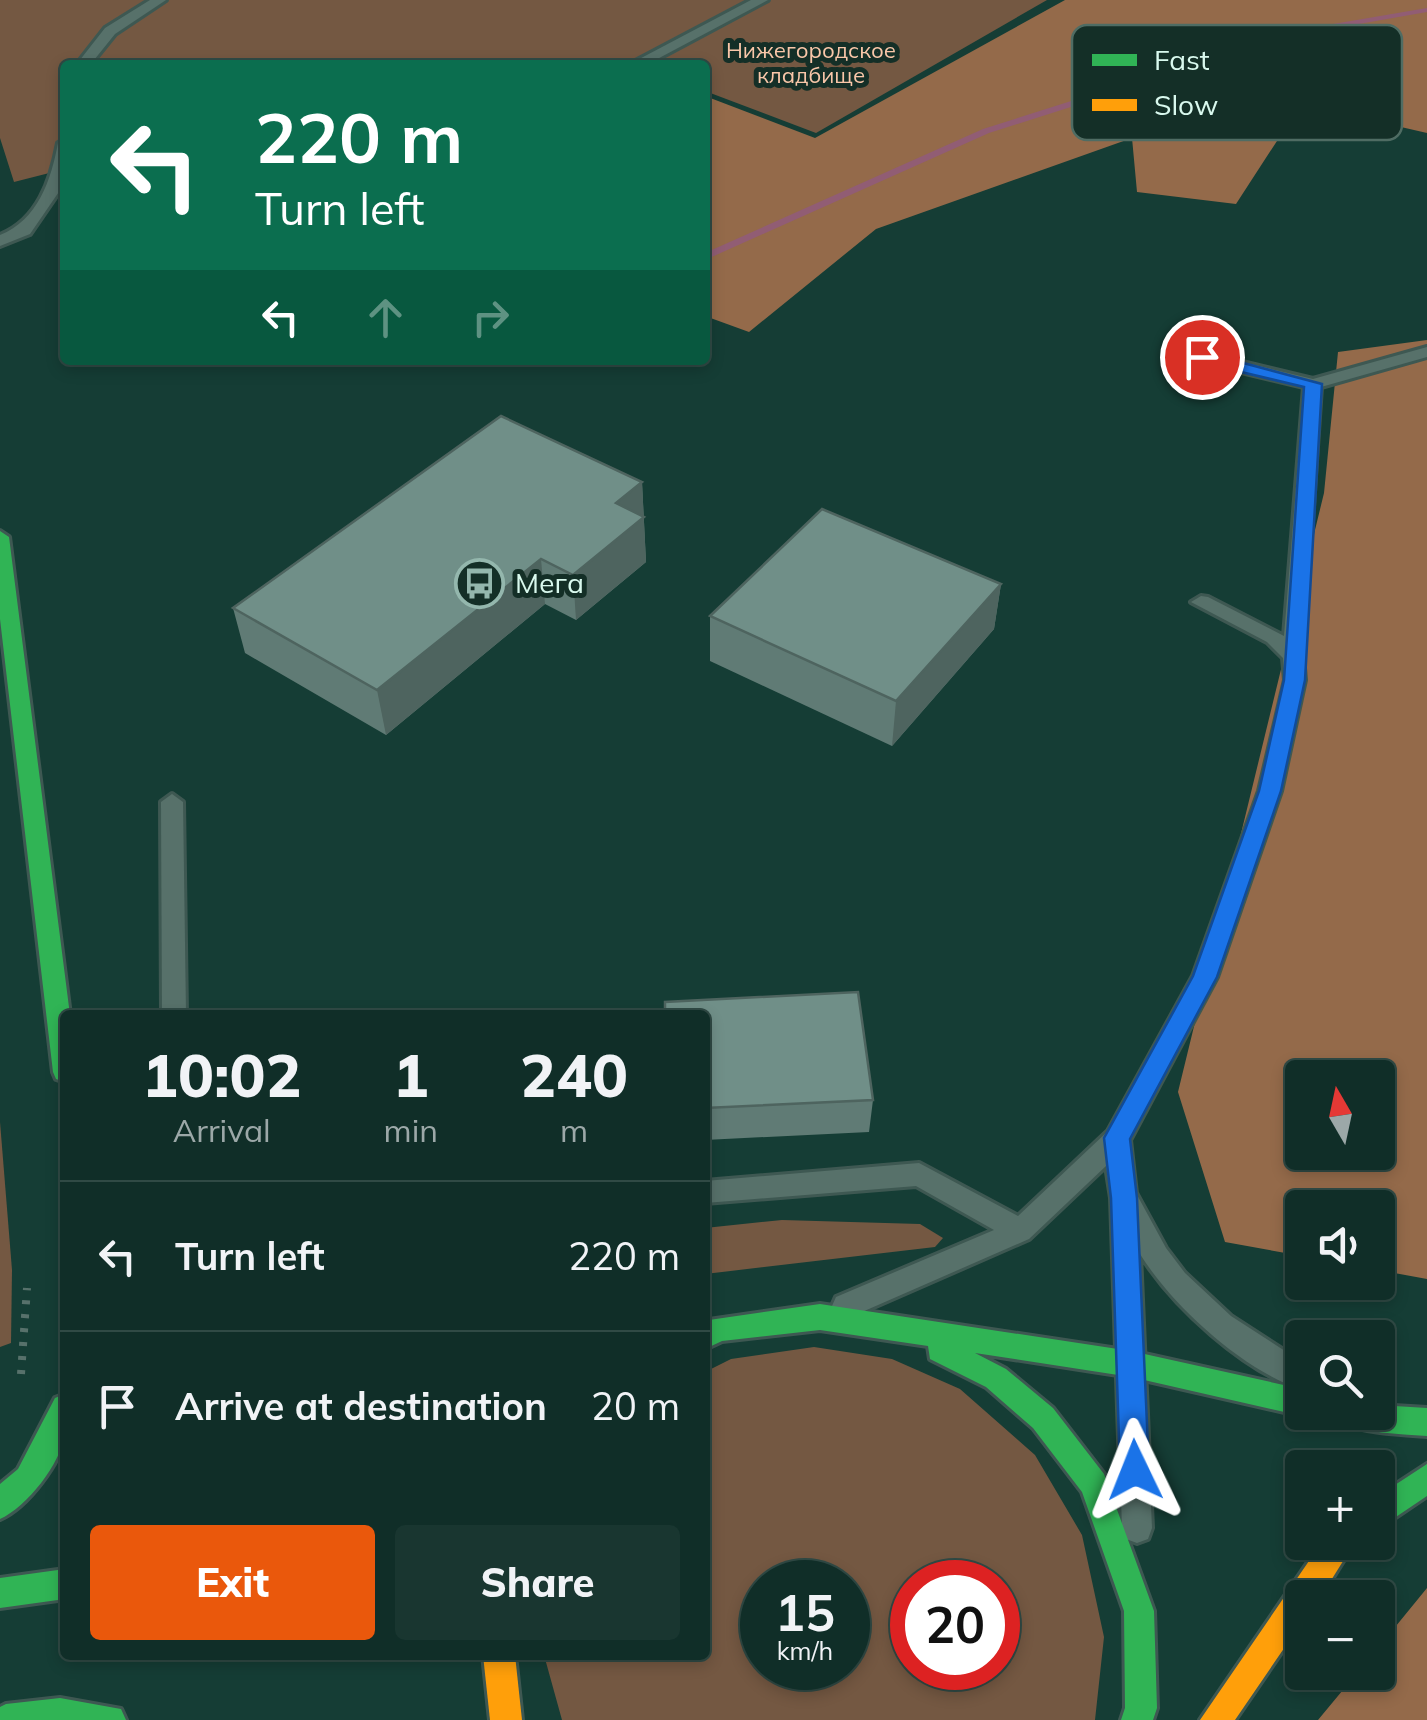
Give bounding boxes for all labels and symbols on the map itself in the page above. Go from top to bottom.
legend [1072,25,1402,140]
park label: Нижегородское кладбище [726,36,896,89]
text: Fast [1154,42,1210,77]
text: Slow [1154,87,1218,122]
pin [1160,315,1245,400]
bus stop icon: Мега [454,557,506,609]
place label: Мега [515,565,584,600]
north arrow [1285,1060,1395,1170]
position arrow [1083,1418,1187,1522]
speed limit sign: 20 [890,1560,1020,1690]

